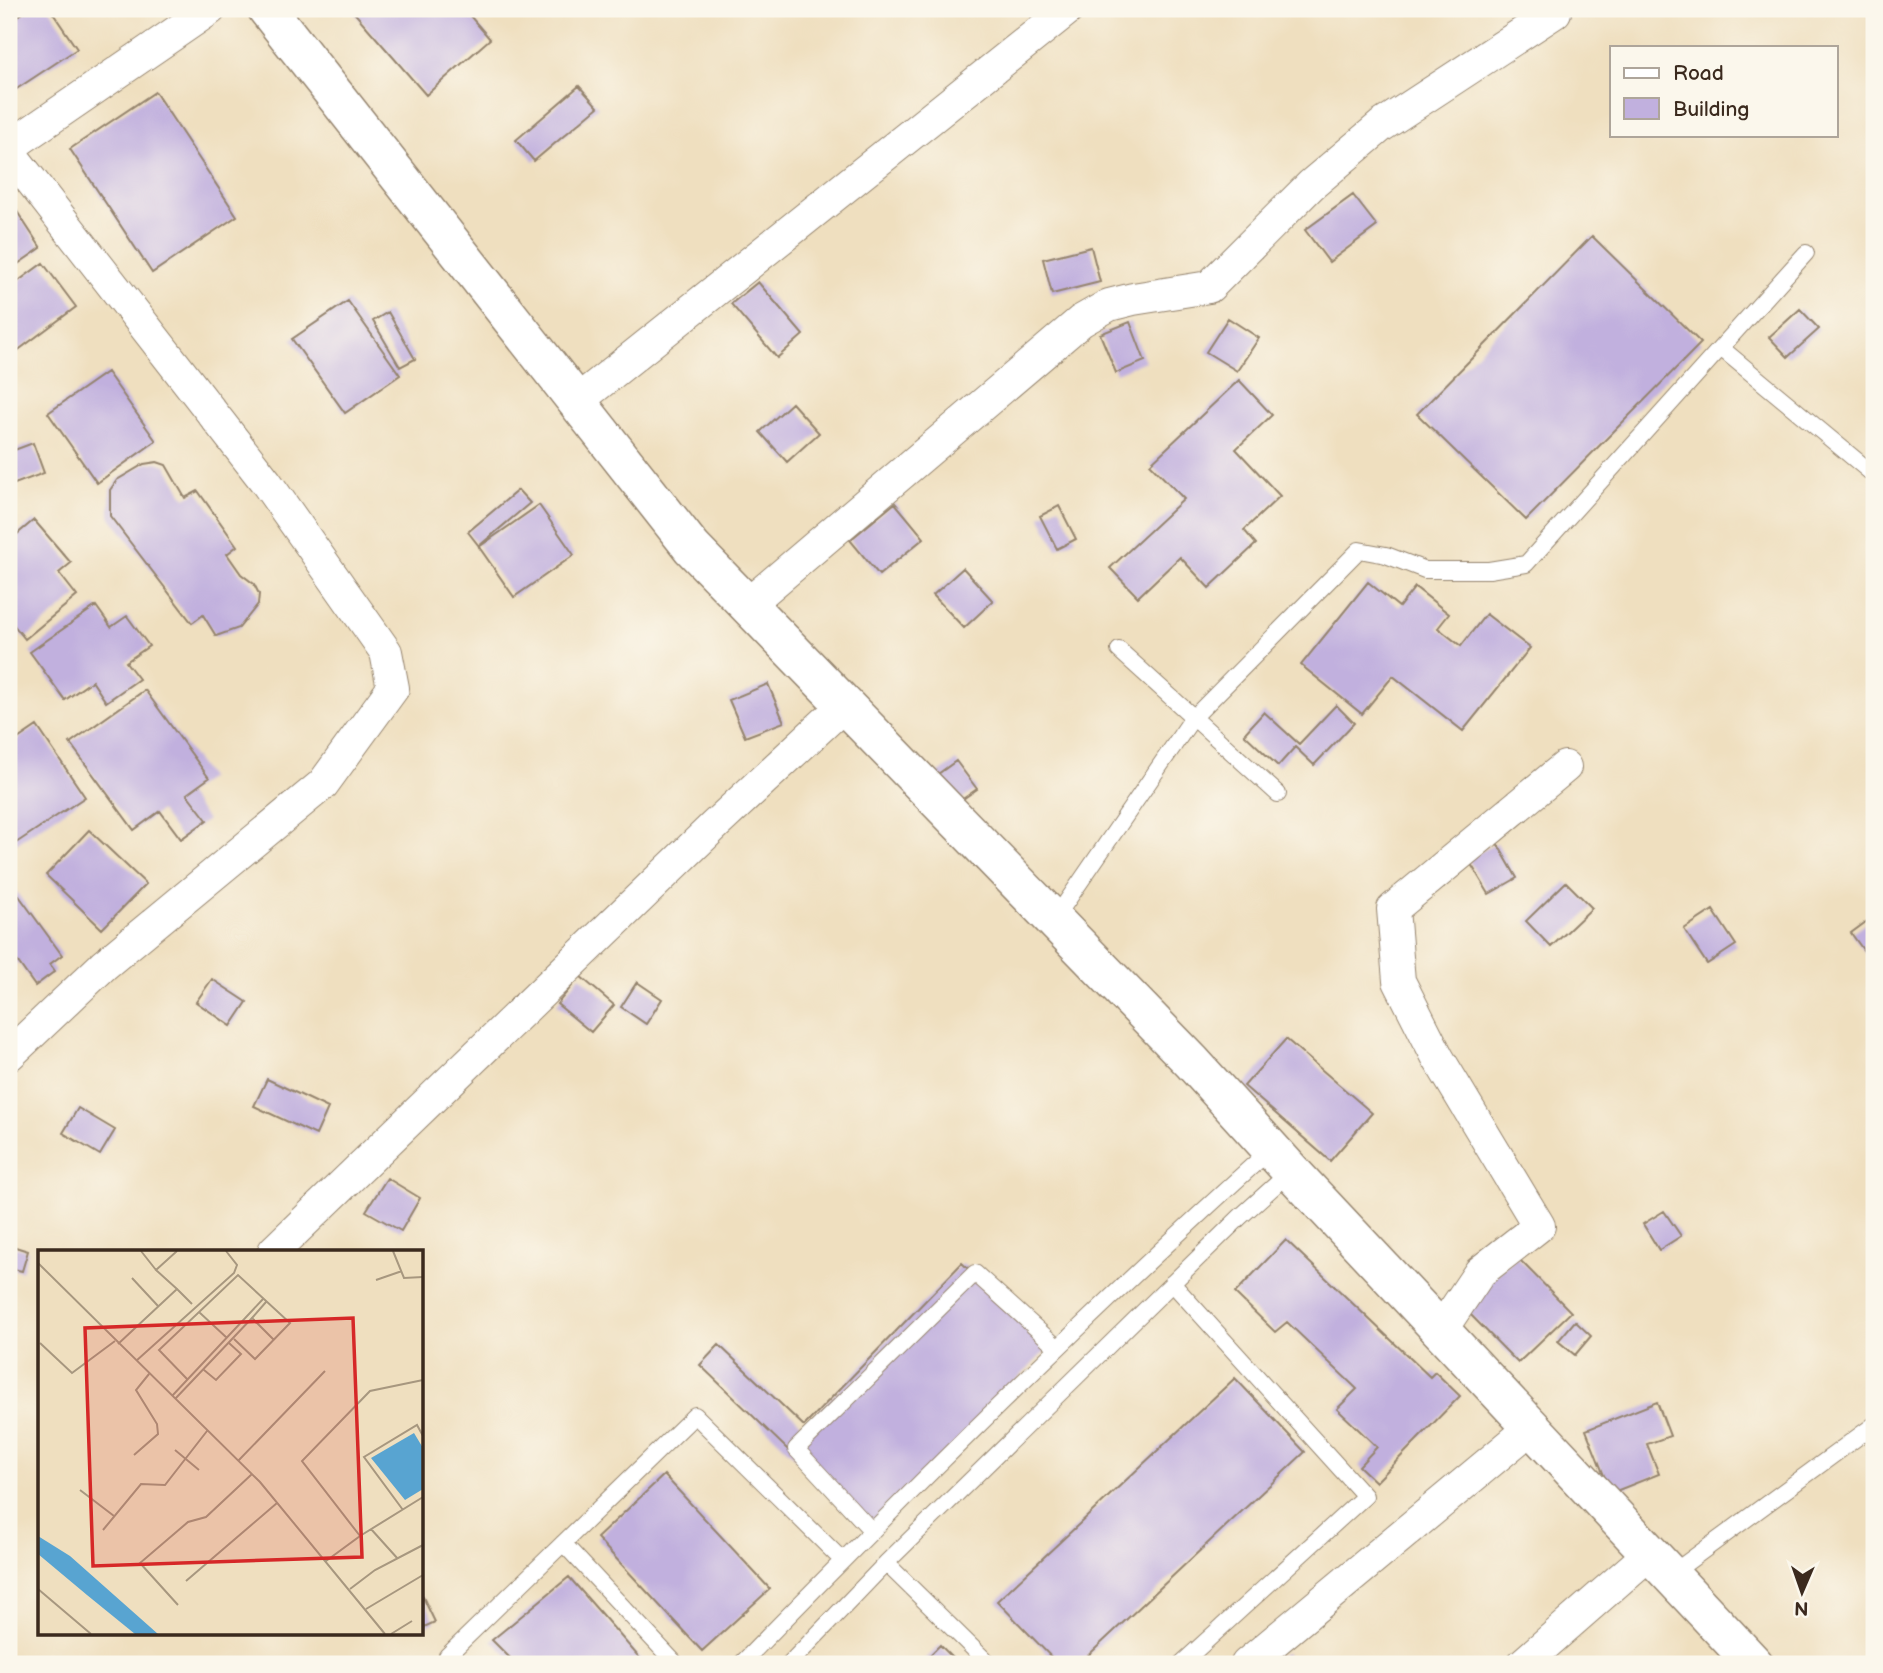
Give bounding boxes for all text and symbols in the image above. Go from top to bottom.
legend [1610,46,1838,136]
text: Road [1673,61,1724,86]
text: Building [1673,97,1749,122]
inset map [38,1250,424,1634]
north arrow [1768,1558,1838,1628]
text: N [1794,1596,1809,1619]

